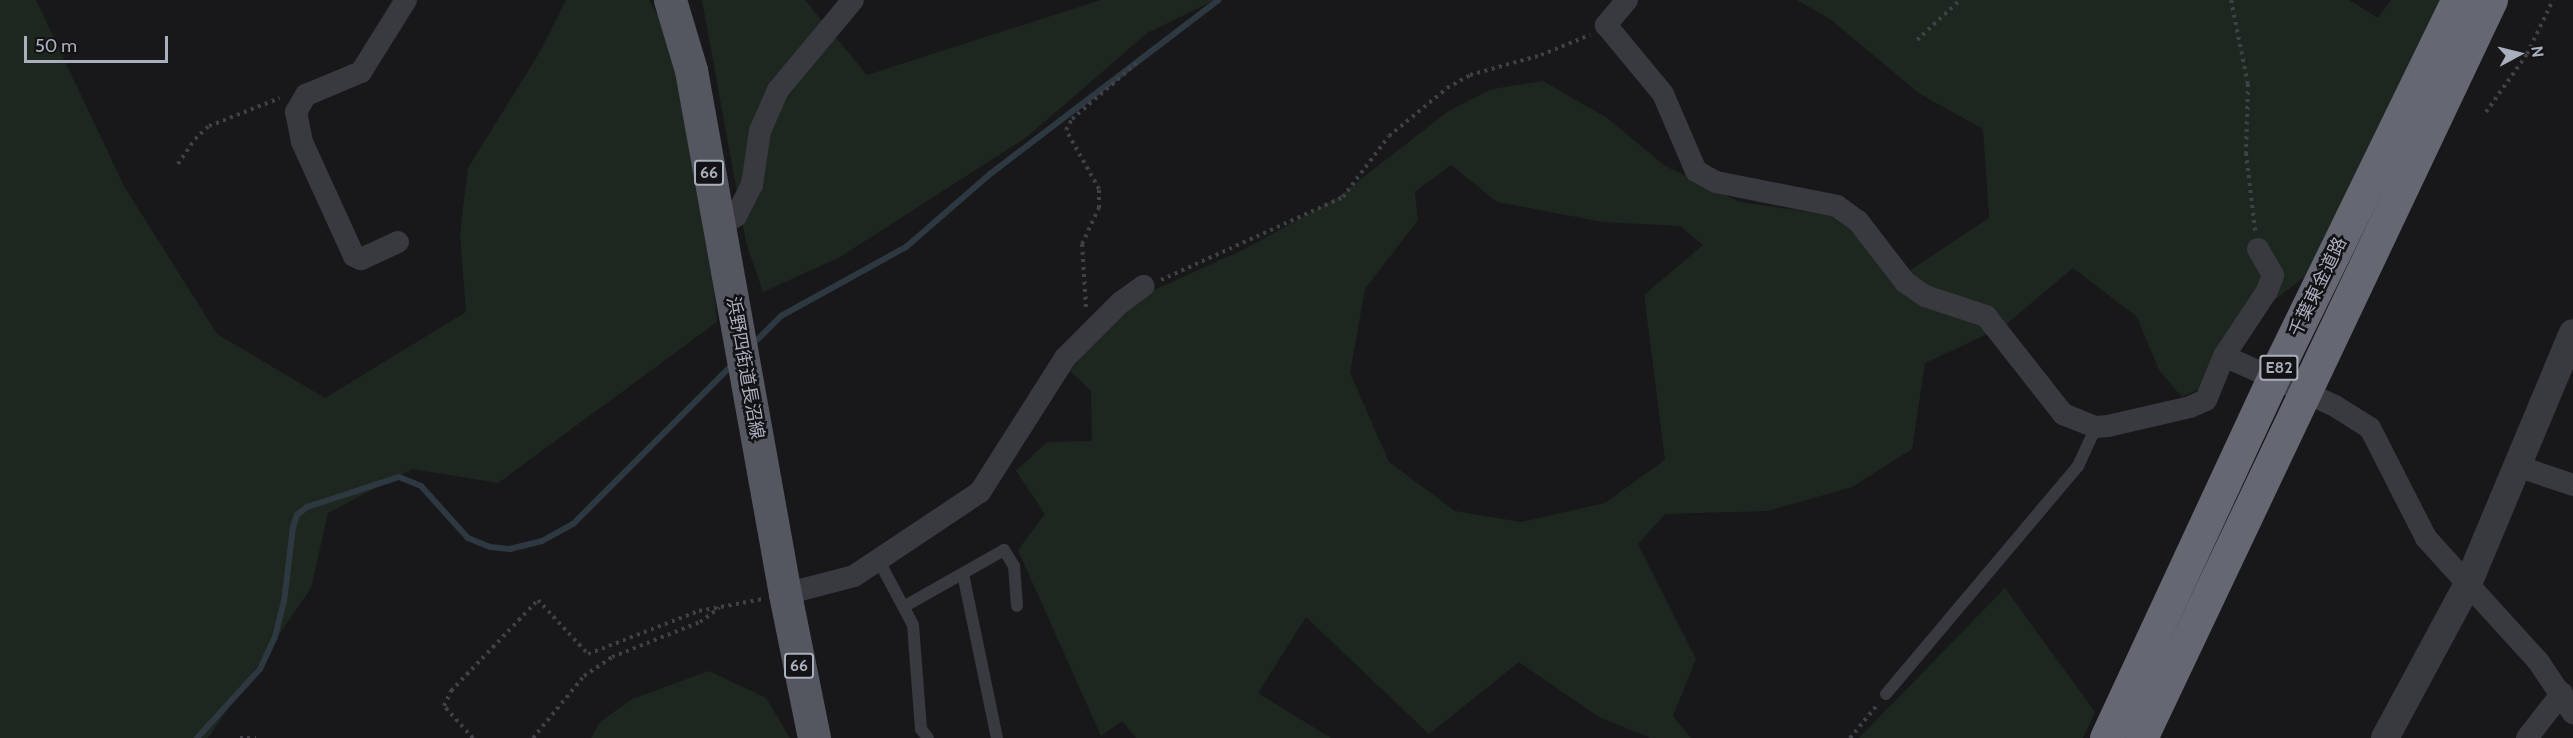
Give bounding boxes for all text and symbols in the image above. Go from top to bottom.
scale bar [27,24,171,62]
north arrow [2489,24,2549,84]
text: 50 m [35,35,77,57]
text: N [2527,45,2547,59]
road number: 66 [694,160,724,186]
street label: 千葉東金道路 [2285,234,2351,340]
street label: 浜野四街道長沼線 [722,295,768,441]
road number: E82 [2258,355,2300,381]
road number: 66 [784,653,814,679]

